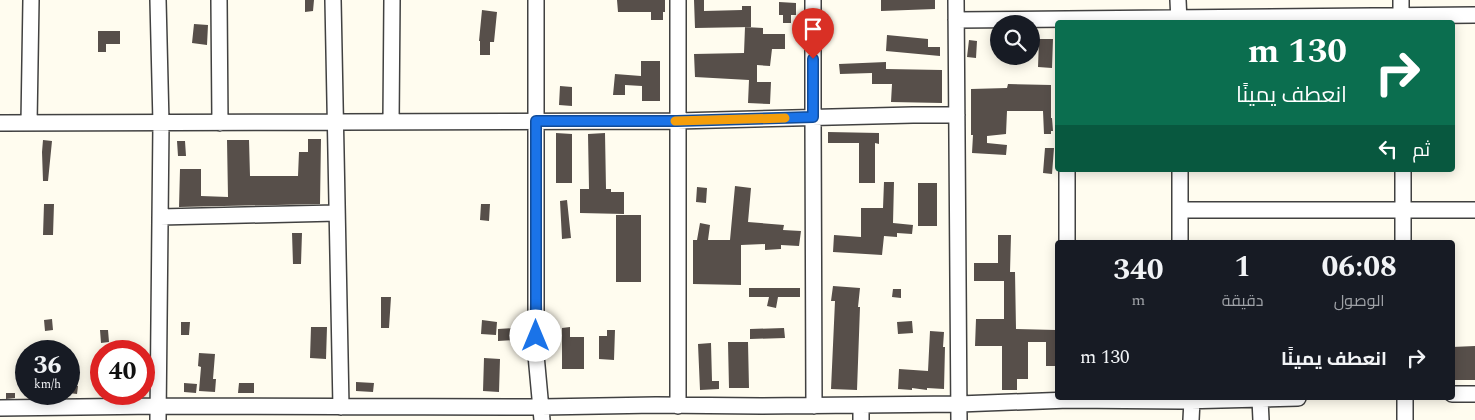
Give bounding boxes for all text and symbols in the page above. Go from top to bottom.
pin [792,8,834,59]
icon: arrive [799,15,827,43]
map controls [990,15,1040,65]
button: search [990,15,1040,65]
text: 130 m [1248,25,1347,78]
icon: right [1365,40,1430,105]
text: انعطف يمينًا [1236,79,1347,112]
icon: left [1374,135,1402,163]
text: ثم [1412,136,1430,165]
text: 1 [1234,244,1251,290]
text: 06:08 [1322,244,1397,290]
text: 340 [1113,247,1164,293]
text: m [1131,288,1145,312]
text: دقيقة [1222,289,1263,313]
text: الوصول [1334,289,1385,313]
position arrow [509,309,561,361]
speed limit sign: 40 [90,340,155,405]
text: 130 m [1080,343,1130,372]
icon: right [1402,344,1430,372]
text: انعطف يمينًا [1281,345,1387,374]
text: 36 [33,347,62,385]
text: km/h [34,375,61,394]

